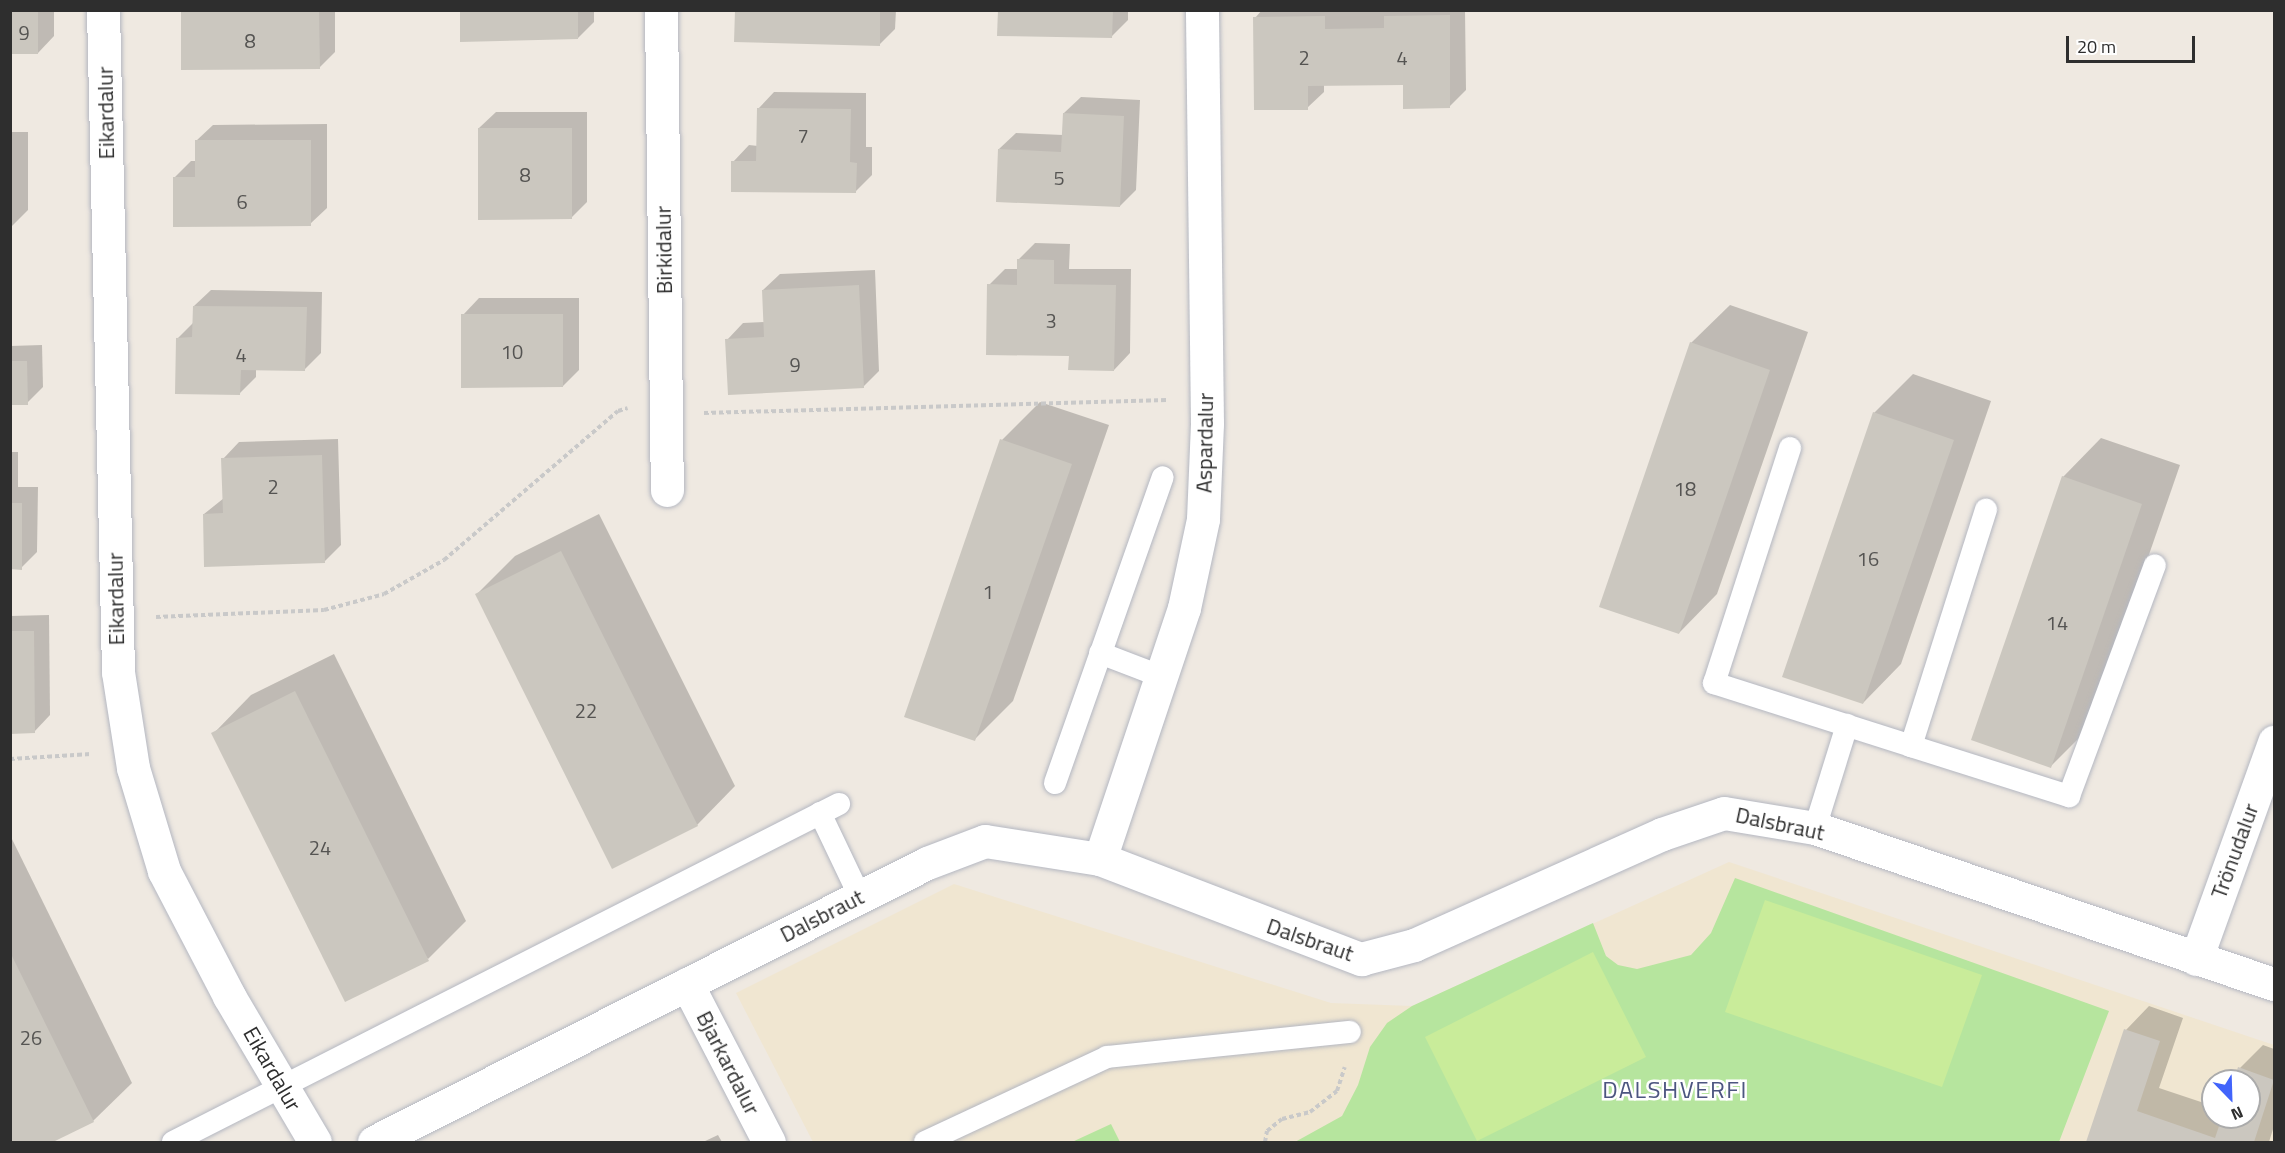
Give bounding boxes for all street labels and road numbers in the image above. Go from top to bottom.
street label: Eikardalur [92,66,120,160]
street label: Birkidalur [650,206,678,294]
street label: Aspardalur [1191,393,1219,493]
street label: Eikardalur [102,552,130,646]
street label: Trönudalur [2206,800,2264,902]
street label: Dalsbraut [1733,802,1827,846]
street label: Dalsbraut [776,884,868,948]
street label: Dalsbraut [1263,913,1357,967]
street label: Bjarkardalur [691,1007,765,1119]
street label: Eikardalur [237,1022,307,1116]

